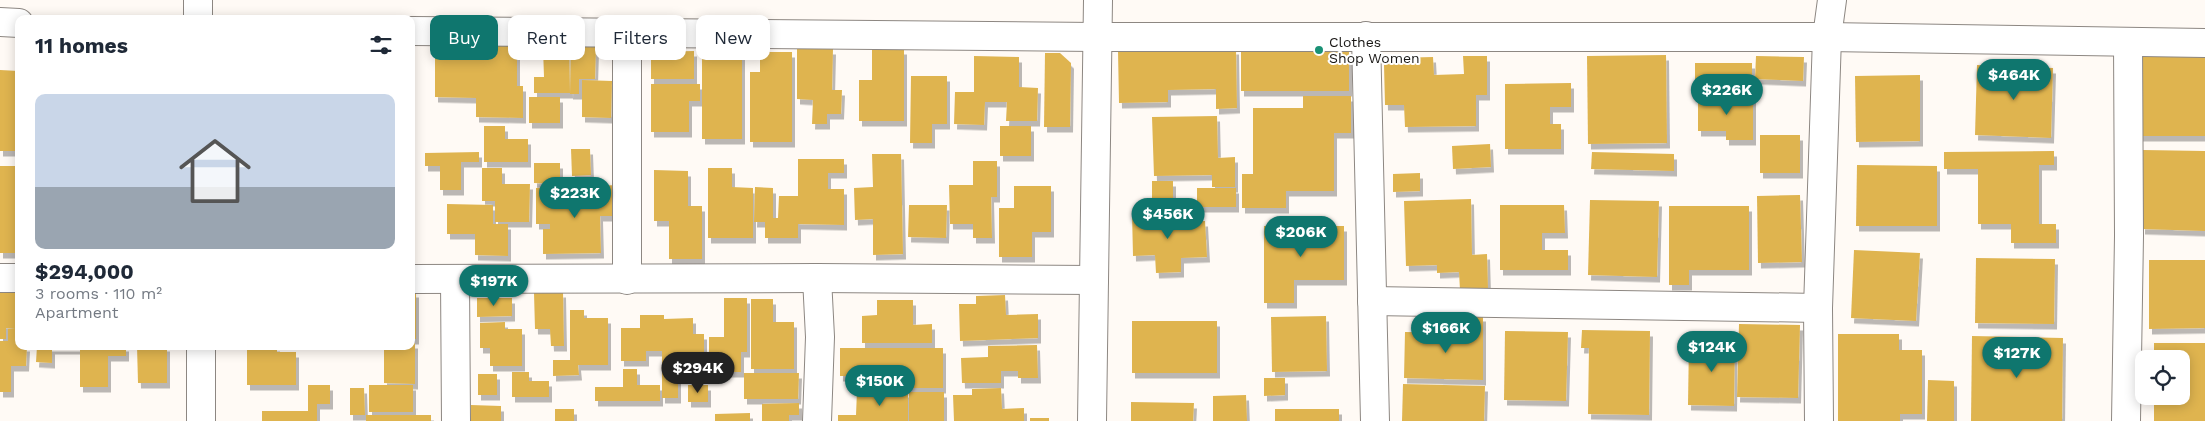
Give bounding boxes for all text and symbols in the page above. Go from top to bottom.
chip: Buy [430,15,498,60]
chip: Rent [508,15,585,60]
chip: Filters [595,15,686,60]
chip: New [696,15,770,60]
icon: filters [367,31,395,59]
text: 11 homes [35,33,128,58]
place label: Clothes Shop Women [1329,34,1420,66]
marker: Clothes Shop Women [1313,44,1325,56]
pin: $464K [1979,58,2049,101]
text: $464K [1988,65,2040,84]
pin: $226K [1692,74,1762,116]
text: $226K [1702,80,1752,99]
icon: home [170,126,260,216]
pin: $223K [540,176,610,219]
text: $223K [550,183,600,202]
pin: $456K [1133,198,1203,240]
text: $456K [1143,204,1193,223]
pin: $206K [1266,216,1336,258]
text: $206K [1275,222,1327,241]
text: $294,000 [35,259,134,284]
pin: $197K [459,264,529,307]
text: $197K [470,271,518,290]
text: 3 rooms · 110 m² [35,284,162,303]
text: Apartment [35,303,118,322]
pin: $166K [1411,312,1481,354]
text: $166K [1422,318,1470,337]
pin: $124K [1677,330,1747,373]
pin: $127K [1982,336,2052,379]
text: $124K [1688,337,1736,356]
text: $127K [1993,343,2041,362]
map controls [2135,350,2190,405]
button: locate [2135,350,2190,405]
pin: $294K [663,352,733,394]
text: $294K [672,358,724,377]
pin: $150K [845,364,915,407]
text: $150K [856,371,904,390]

